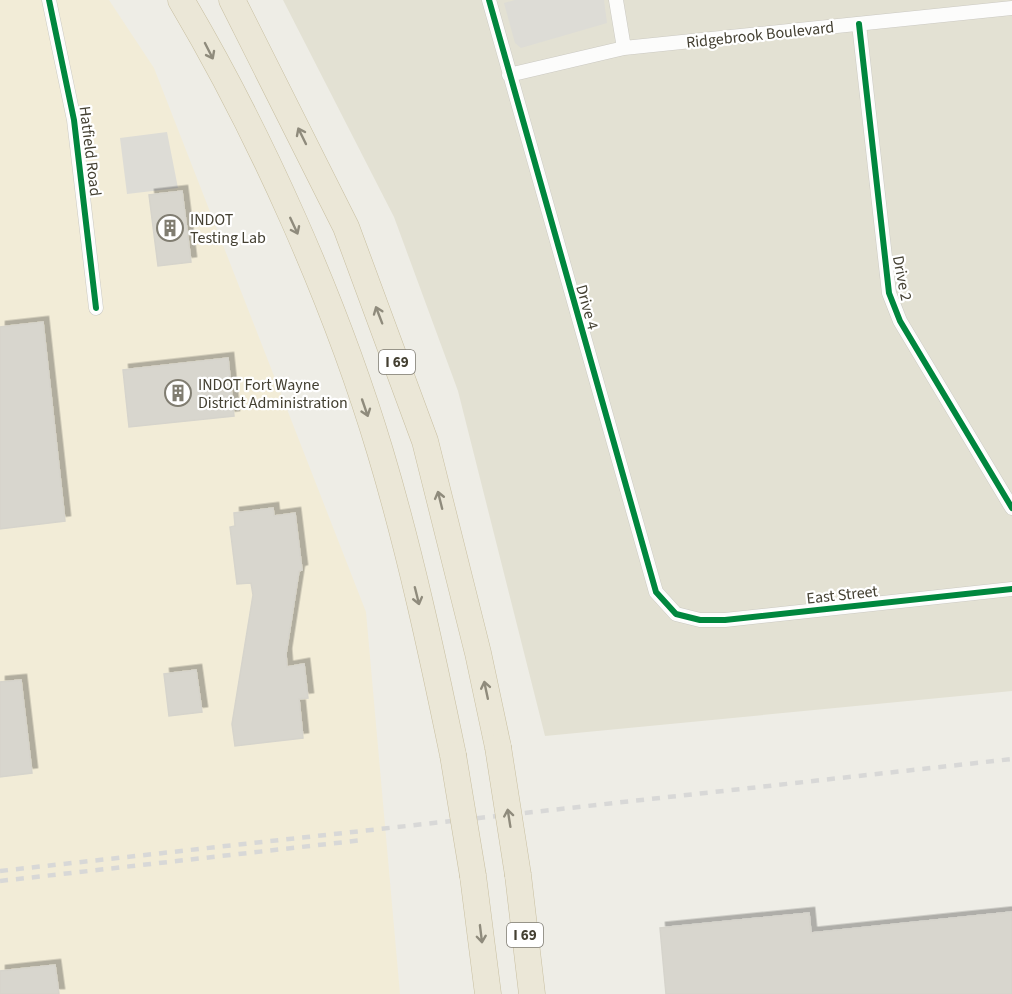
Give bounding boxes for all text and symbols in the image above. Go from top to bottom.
street label: Ridgebrook Boulevard [685,16,835,54]
one-way arrow [203,42,215,59]
street label: Hatfield Road [74,105,106,197]
one-way arrow [296,128,308,146]
place label: INDOT Testing Lab [190,209,266,249]
building icon: INDOT Testing Lab [155,213,185,243]
one-way arrow [289,217,301,235]
street label: Drive 2 [887,254,917,303]
street label: Drive 4 [570,282,604,332]
one-way arrow [373,307,384,325]
road number: I 69 [379,350,415,374]
place label: INDOT Fort Wayne District Administration [198,374,348,414]
building icon: INDOT Fort Wayne District Administration [163,378,193,408]
one-way arrow [360,398,371,417]
one-way arrow [434,491,446,510]
street label: East Street [805,580,879,610]
one-way arrow [411,586,423,605]
one-way arrow [480,681,491,700]
one-way arrow [503,808,514,828]
road number: I 69 [507,923,543,947]
one-way arrow [475,924,486,944]

